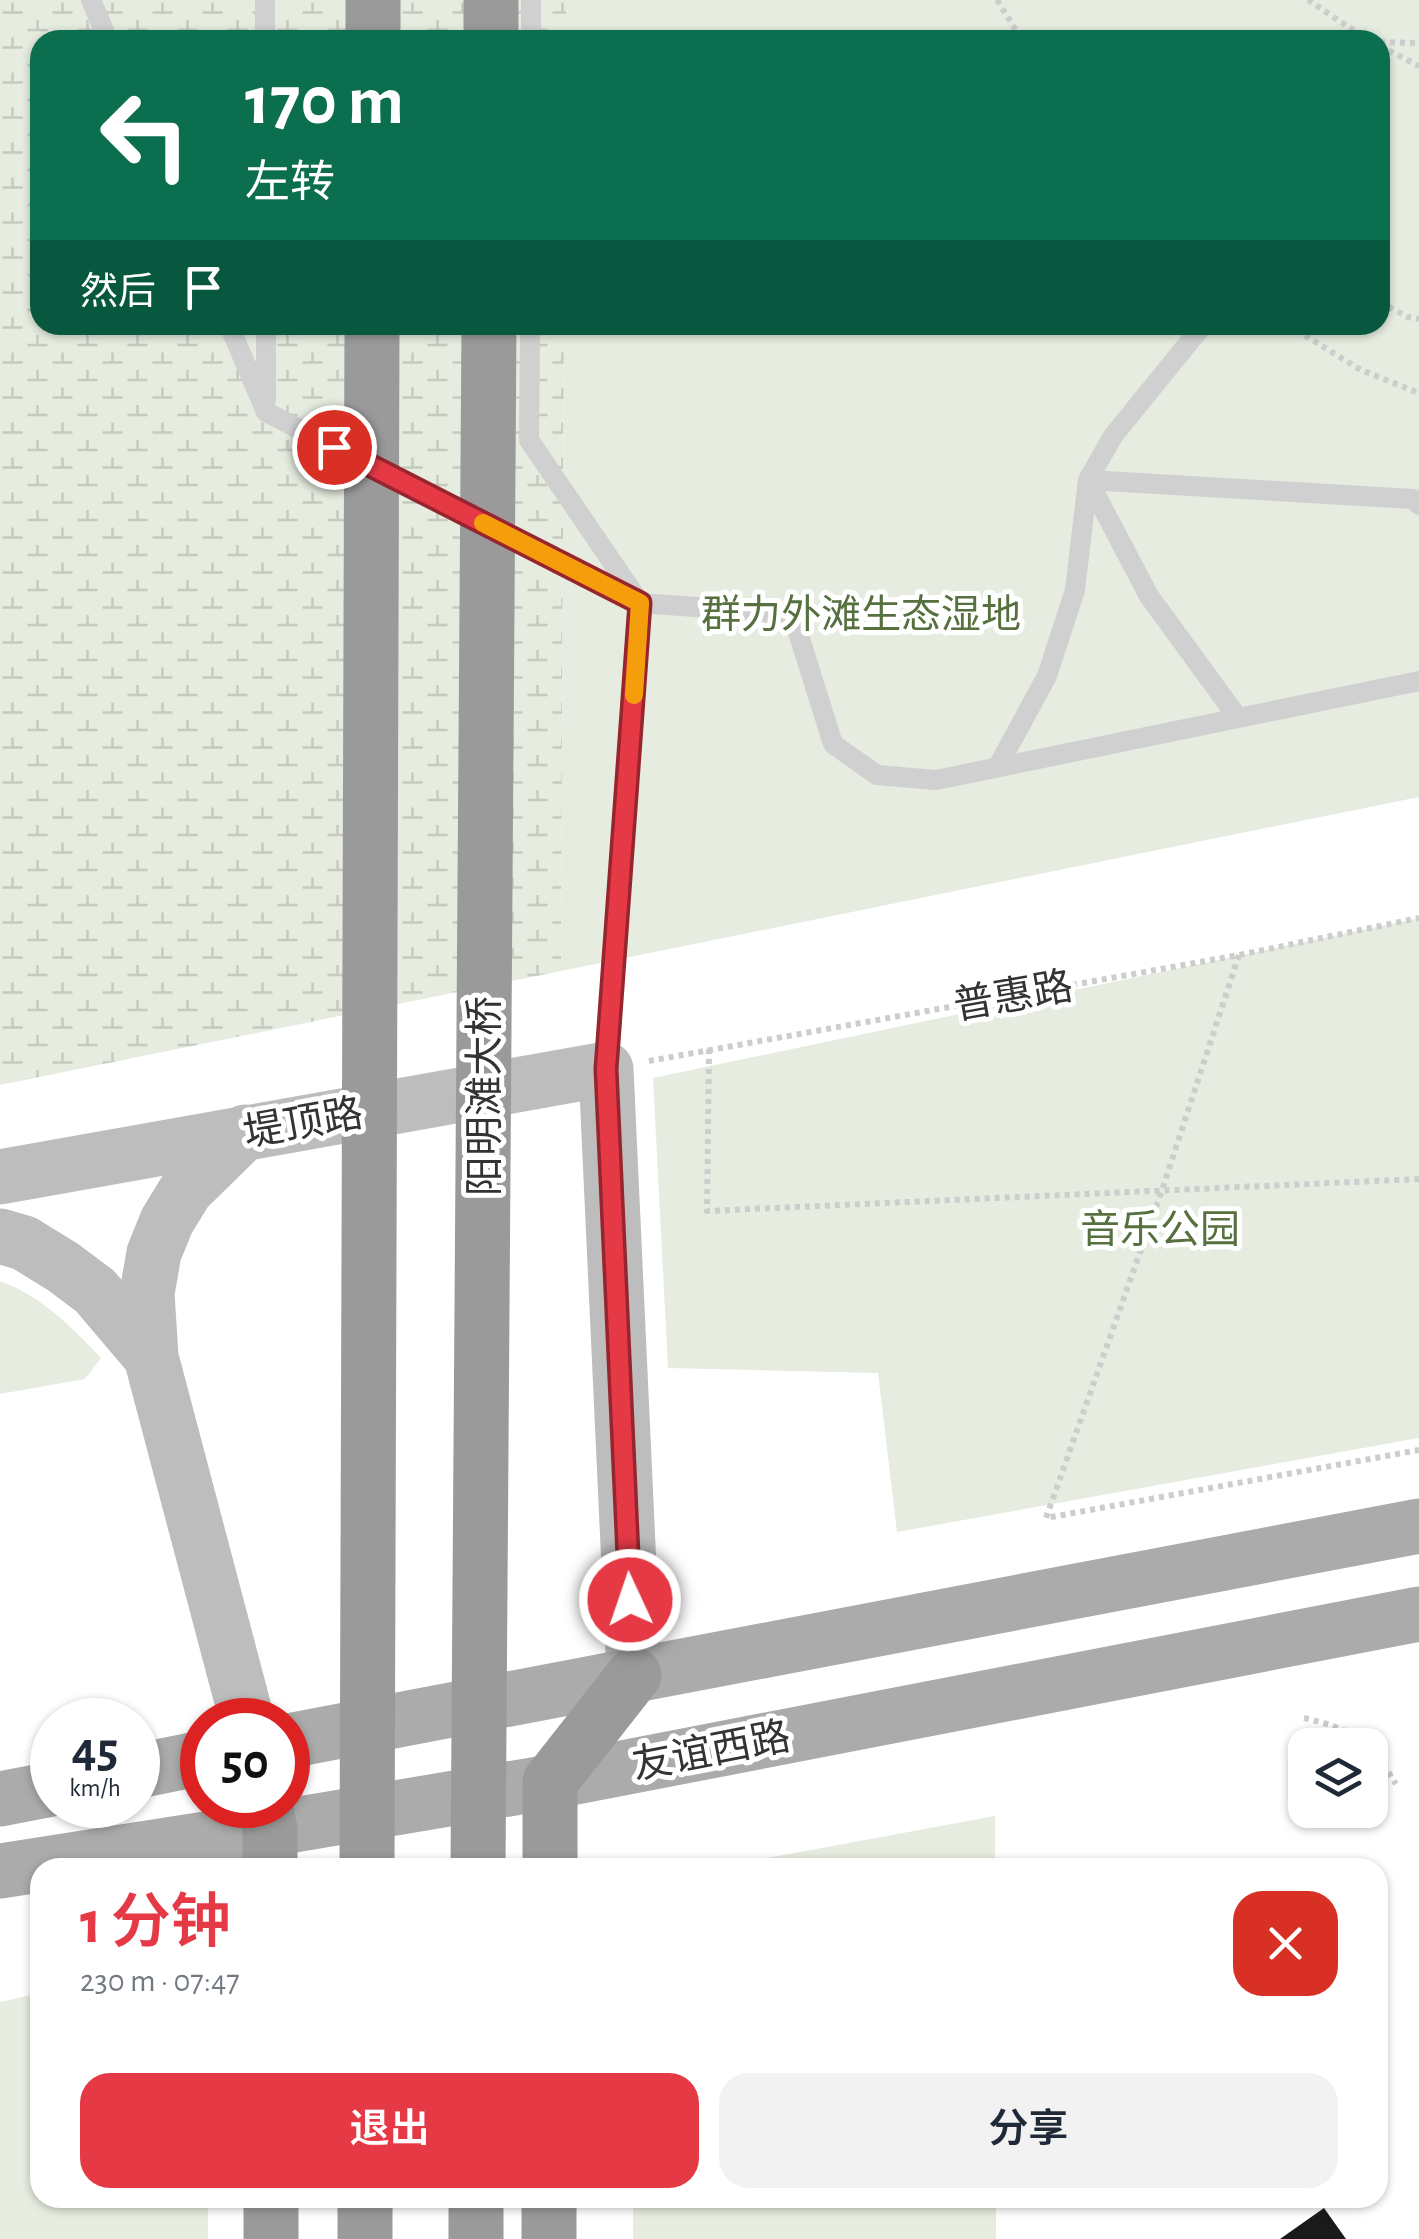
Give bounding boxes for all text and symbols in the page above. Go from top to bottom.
text: 170 m [245,67,404,137]
icon: left [80,70,210,200]
text: 左转 [245,161,335,206]
icon: arrive [176,260,231,315]
text: 然后 [80,274,156,312]
pin [292,405,377,490]
icon: arrive [307,420,362,475]
park label: 群力外滩生态湿地 [701,594,1021,636]
street label: 普惠路 [950,965,1076,1027]
street label: 阳明滩大桥 [464,996,506,1196]
street label: 堤顶路 [240,1092,366,1154]
park label: 音乐公园 [1080,1209,1240,1251]
position arrow [578,1548,682,1652]
speed limit sign: 50 [180,1698,310,1828]
street label: 友谊西路 [629,1715,794,1787]
text: 45 [72,1726,118,1776]
map controls [1288,1728,1388,1828]
button: layers [1288,1728,1388,1828]
text: km/h [69,1776,121,1801]
button: close [1233,1891,1338,1996]
text: 1 分钟 [80,1894,231,1954]
text: 230 m · 07:47 [80,1965,240,1997]
button: 退出 [80,2073,699,2188]
button: 分享 [719,2073,1338,2188]

